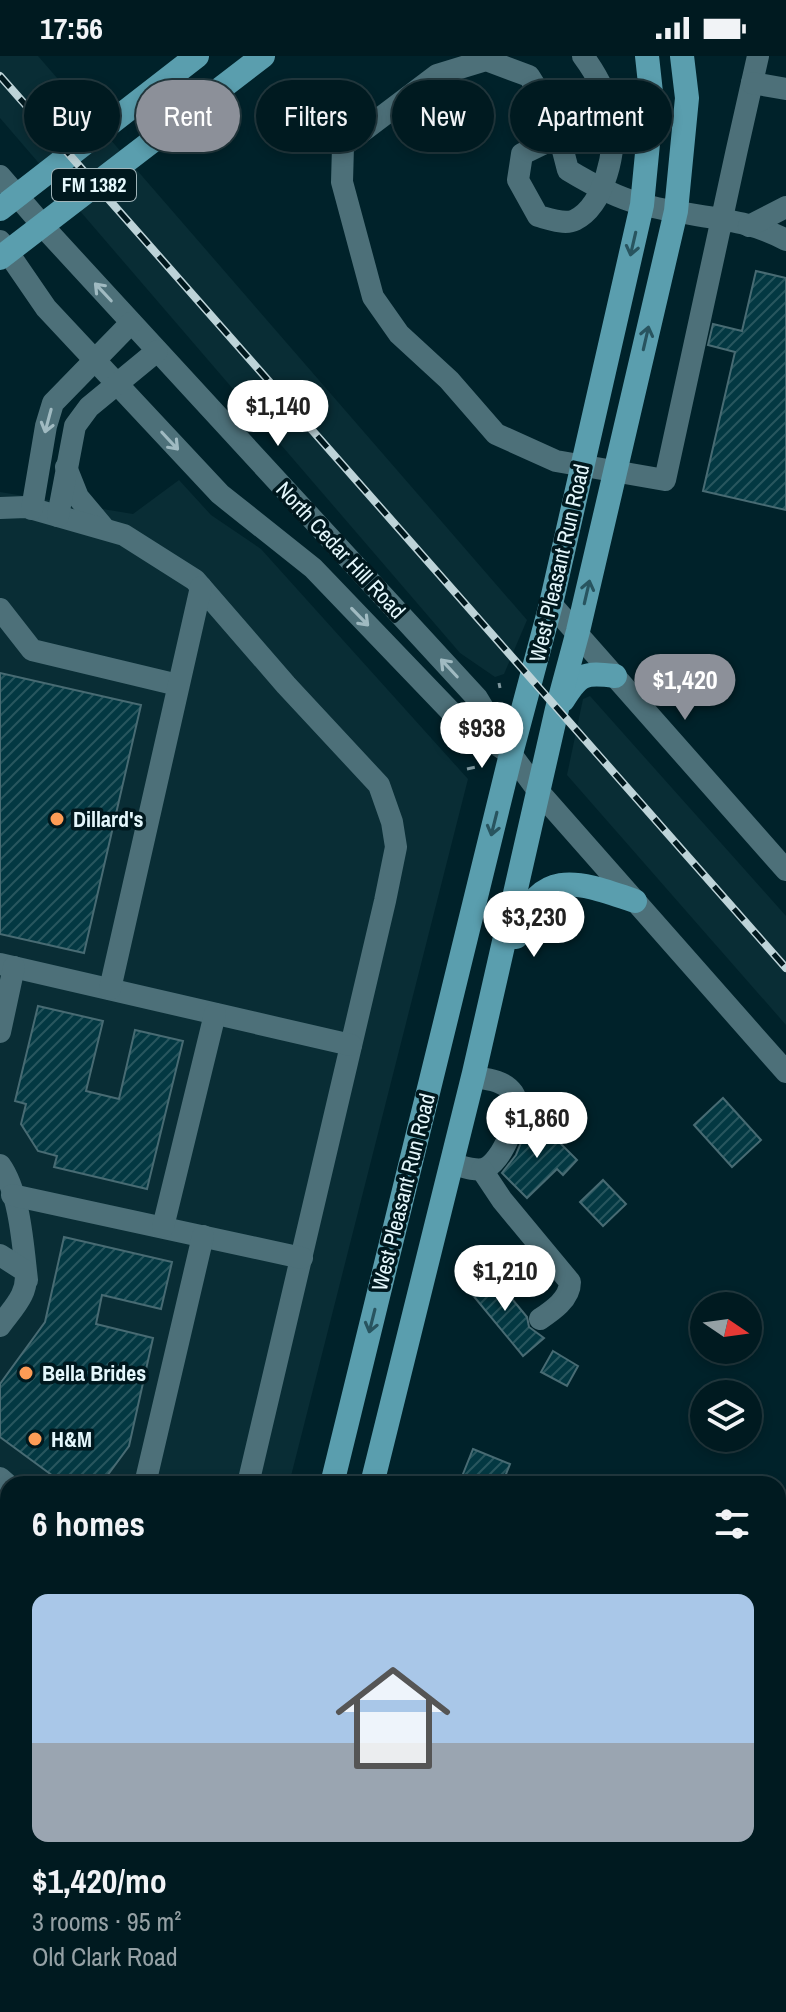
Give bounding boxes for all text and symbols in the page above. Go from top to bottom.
text: 17:56 [40,8,103,48]
chip: Buy [24,80,120,152]
chip: Rent [136,80,240,152]
chip: Filters [256,80,376,152]
chip: New [392,80,494,152]
chip: Apartment [510,80,672,152]
road number: FM 1382 [52,169,136,201]
one-way arrow [625,231,640,257]
one-way arrow [94,282,112,302]
one-way arrow [640,326,655,352]
pin: $1,140 [213,380,343,448]
text: $1,140 [245,388,311,423]
one-way arrow [40,408,55,434]
one-way arrow [160,431,179,451]
street label: West Pleasant Run Road [522,461,596,665]
street label: North Cedar Hill Road [270,475,412,625]
one-way arrow [581,579,596,605]
one-way arrow [351,607,370,627]
pin: $1,420 [620,654,750,722]
one-way arrow [440,658,459,678]
text: $1,420 [652,662,718,697]
pin: $938 [435,702,529,770]
text: $938 [458,710,506,745]
place label: Dillard's [73,804,143,834]
marker: Dillard's [48,810,66,828]
one-way arrow [485,810,500,836]
pin: $3,230 [469,891,599,959]
text: $3,230 [501,899,567,934]
street label: West Pleasant Run Road [364,1090,442,1294]
pin: $1,860 [472,1092,602,1160]
text: $1,860 [504,1100,570,1135]
pin: $1,210 [440,1245,570,1313]
text: $1,210 [472,1253,538,1288]
north arrow [690,1292,762,1364]
map controls [690,1292,762,1452]
one-way arrow [363,1307,378,1333]
place label: Bella Brides [42,1358,146,1388]
marker: Bella Brides [17,1364,35,1382]
button: layers [690,1380,762,1452]
place label: H&M [51,1424,92,1454]
marker: H&M [26,1430,44,1448]
text: 6 homes [32,1501,145,1547]
icon: filters [710,1502,754,1546]
icon: home [321,1646,465,1790]
text: $1,420/mo [32,1858,167,1904]
text: 3 rooms · 95 m² [32,1904,181,1939]
text: Old Clark Road [32,1939,178,1974]

